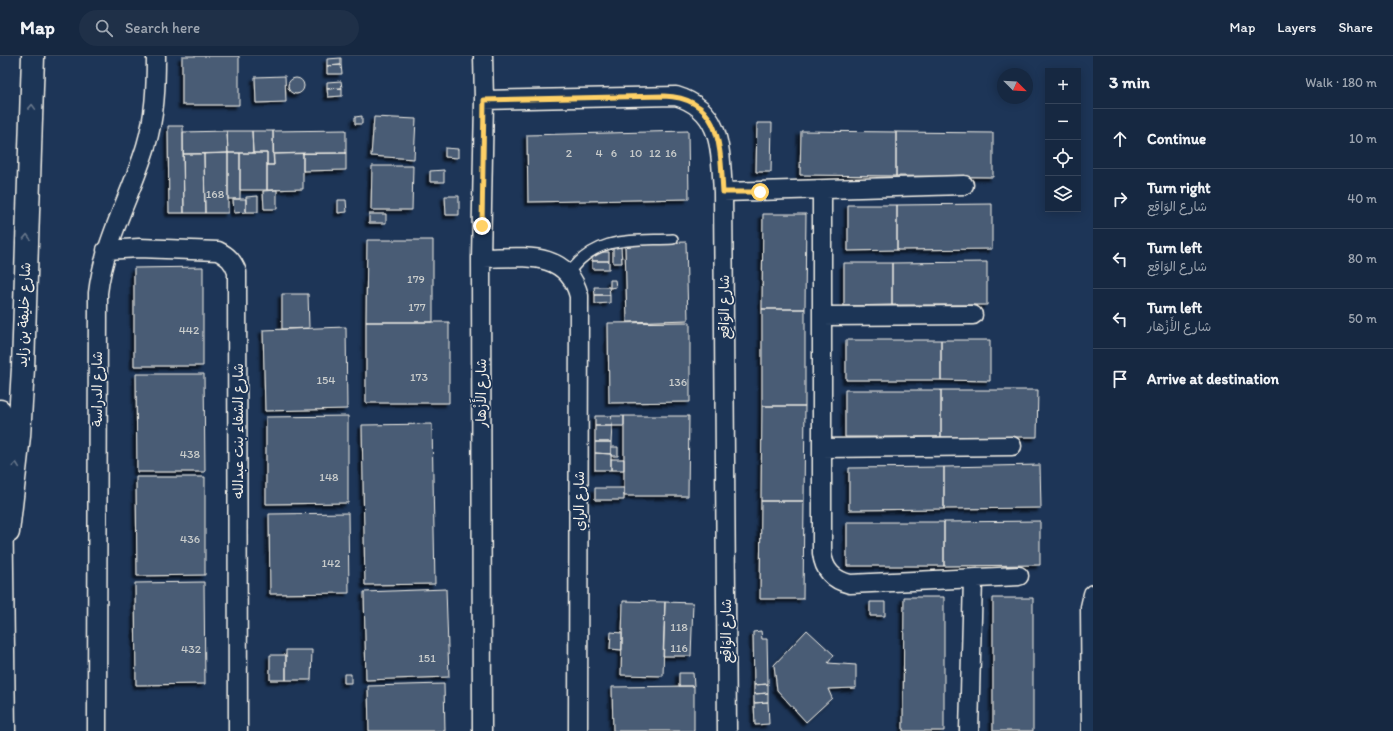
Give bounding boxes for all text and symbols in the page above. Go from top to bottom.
search box [79,10,359,46]
text: Map [20,16,55,39]
icon: search [93,17,115,39]
text: Search here [125,19,200,37]
text: Map [1230,19,1255,36]
text: Layers [1277,19,1316,36]
text: Share [1338,19,1373,36]
north arrow [997,68,1033,104]
map controls [1045,68,1081,212]
button: + [1045,68,1081,104]
text: 3 min [1109,72,1150,92]
text: Walk · 180 m [1305,75,1377,90]
one-way arrow [27,104,36,110]
button: − [1045,104,1081,140]
icon: ahead [1109,128,1131,150]
text: Continue [1147,130,1206,148]
text: 10 m [1349,131,1377,146]
button: locate [1045,140,1081,176]
house number: 2 [566,146,573,160]
house number: 4 [595,146,603,160]
house number: 6 [611,146,617,160]
house number: 10 [630,146,642,160]
house number: 12 [649,146,662,160]
house number: 16 [665,146,677,160]
button: layers [1045,176,1081,212]
text: Turn right [1147,179,1211,197]
route start [751,183,769,201]
house number: 168 [206,187,225,201]
icon: right [1109,188,1131,210]
text: 40 m [1347,191,1377,206]
text: شارع الوَاقِع [1147,199,1207,214]
route end [473,217,491,235]
one-way arrow [23,234,31,240]
text: Turn left [1147,239,1202,257]
icon: left [1109,248,1131,270]
text: 80 m [1348,251,1377,266]
text: شارع الوَاقِع [1147,259,1207,274]
street label: شارع خليفة بن زايد [14,262,35,368]
house number: 179 [407,272,425,286]
street label: شارع الوَاقِع [716,275,735,339]
text: Turn left [1147,299,1202,317]
house number: 177 [408,300,426,314]
icon: left [1109,308,1131,330]
text: 50 m [1348,311,1377,326]
text: شارع الأَزْهار [1147,319,1211,334]
house number: 442 [179,323,200,337]
street label: شارع الدراسة [89,351,107,427]
street label: شارع الأَزْهار [469,358,491,429]
street label: شارع الشفاء بنت عبدالله [230,363,248,499]
icon: arrive [1109,368,1131,390]
house number: 173 [410,370,428,384]
text: Arrive at destination [1147,370,1279,388]
house number: 154 [316,373,336,387]
house number: 136 [669,375,687,389]
house number: 438 [180,447,201,461]
one-way arrow [11,462,20,468]
house number: 148 [319,470,339,484]
street label: شارع الراي [571,471,590,531]
house number: 436 [180,532,200,546]
house number: 142 [321,556,341,570]
street label: شارع الوَاقِع [718,599,737,663]
house number: 118 [670,620,688,634]
house number: 116 [670,641,688,655]
house number: 432 [181,642,202,656]
house number: 151 [418,651,436,665]

